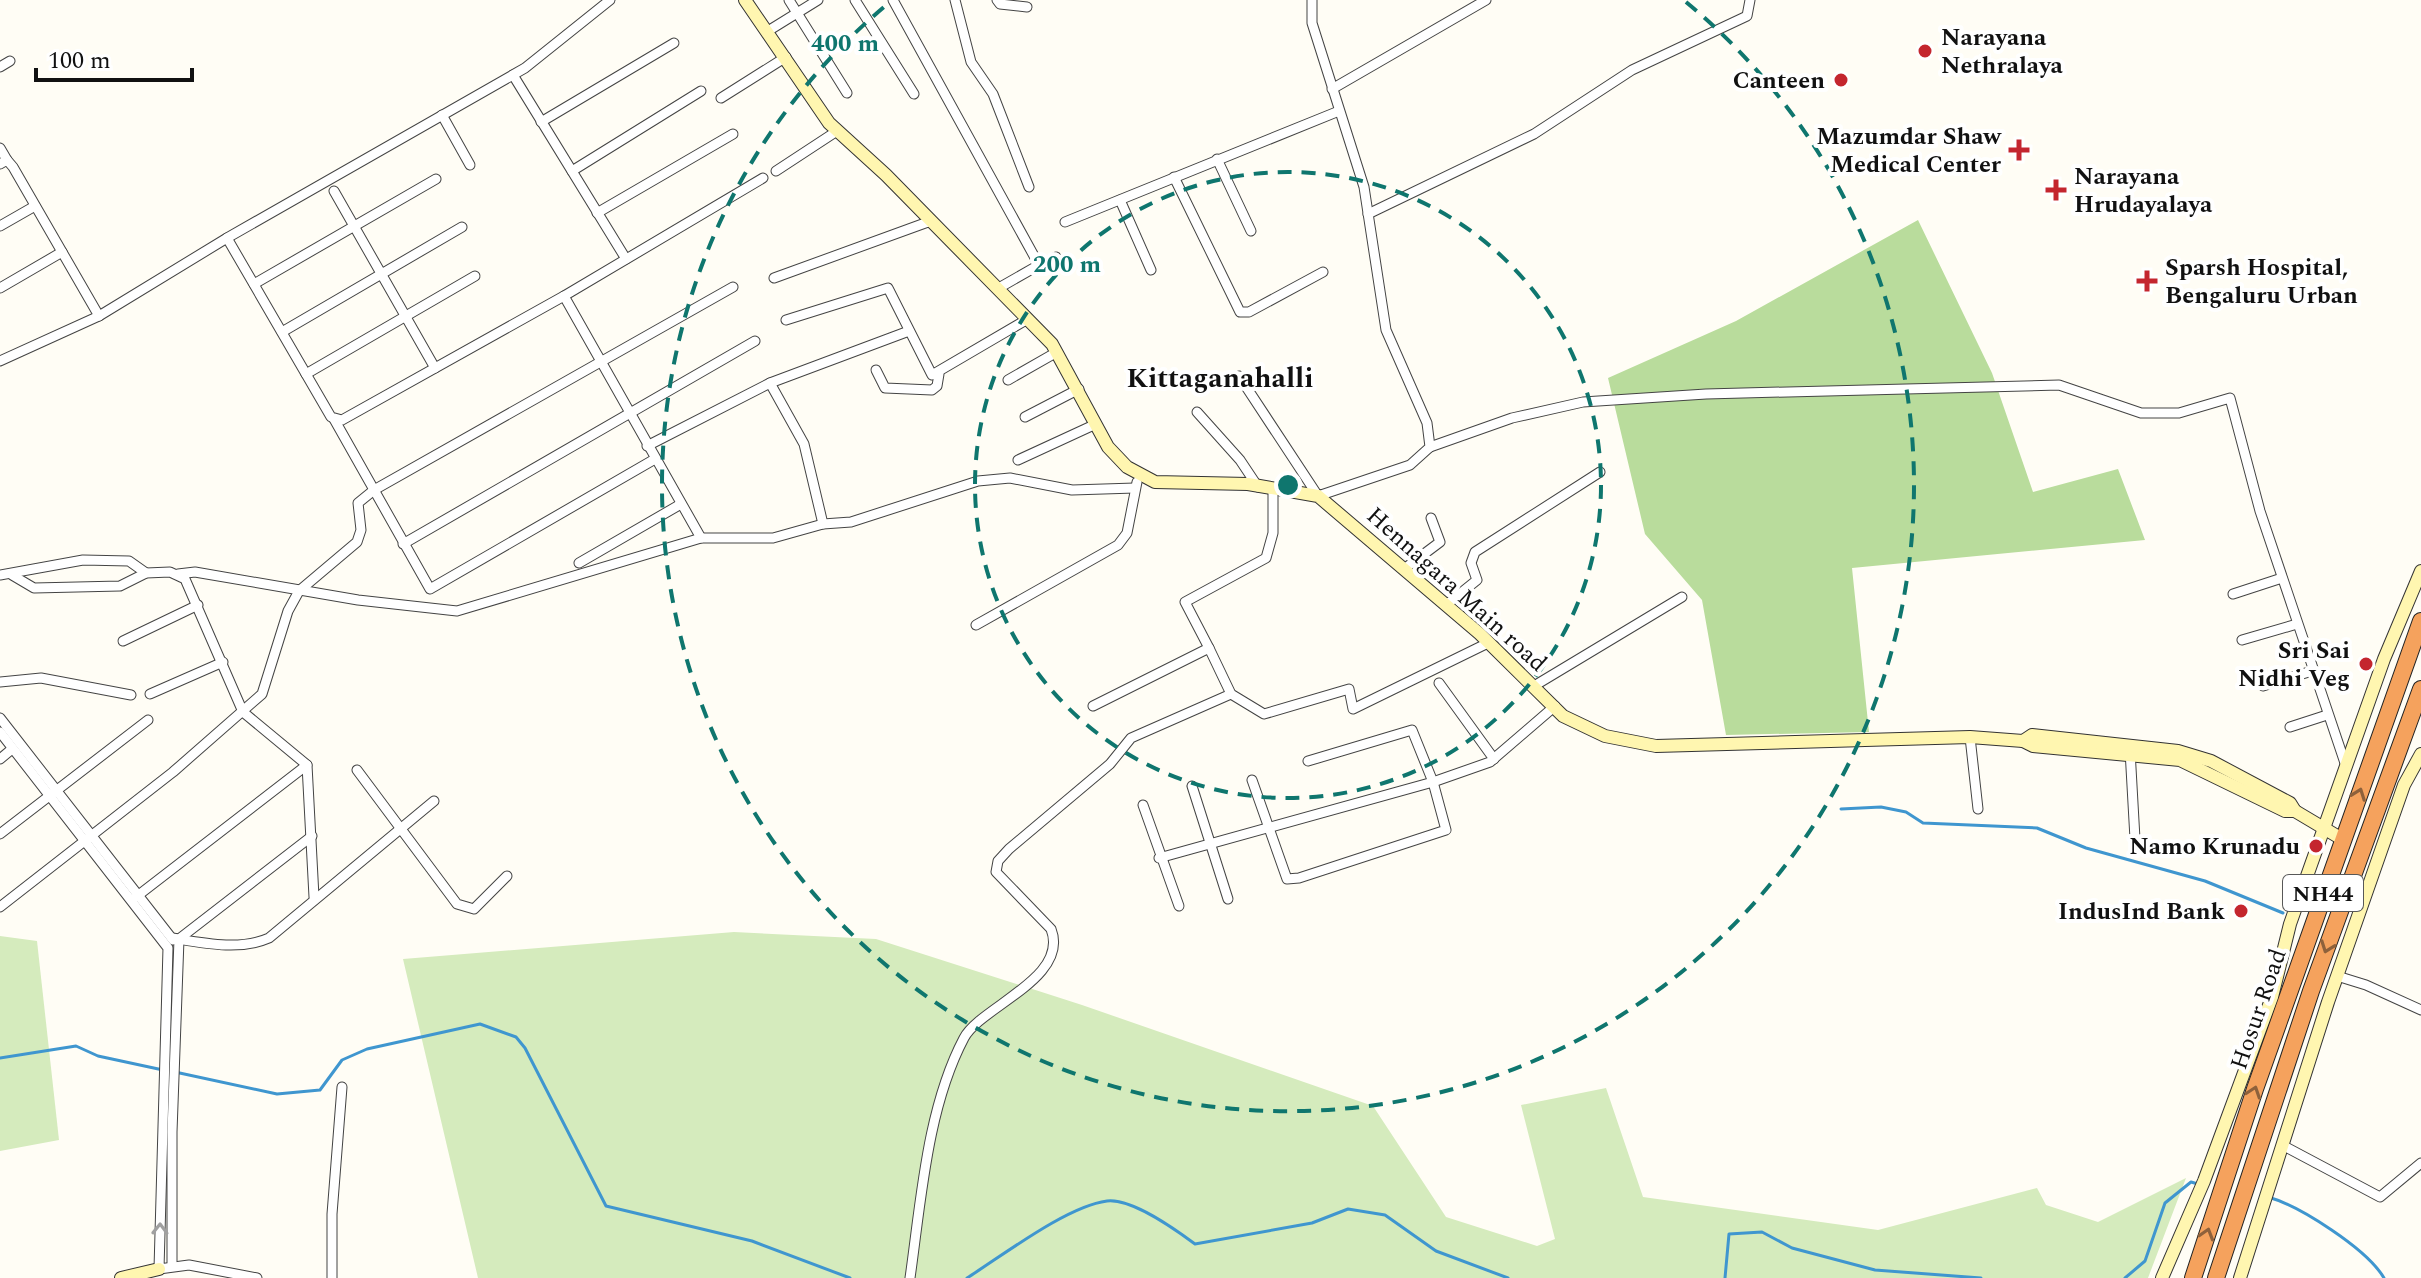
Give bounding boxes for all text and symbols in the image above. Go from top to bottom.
place label: Narayana Nethralaya [1941,20,2064,84]
text: 400 m [811,26,879,62]
scale bar [36,32,192,82]
marker: Narayana Nethralaya [1916,42,1934,60]
text: 100 m [48,43,111,79]
place label: Canteen [1733,63,1825,99]
marker: Canteen [1832,71,1850,89]
place label: Mazumdar Shaw Medical Center [1816,119,2003,183]
marker: Mazumdar Shaw Medical Center [2008,139,2030,161]
place label: Narayana Hrudayalaya [2074,159,2213,223]
marker: Narayana Hrudayalaya [2045,179,2067,201]
text: 200 m [1033,247,1101,283]
place label: Sparsh Hospital, Bengaluru Urban [2165,250,2358,314]
marker: Sparsh Hospital, Bengaluru Urban [2136,270,2158,292]
district label: Kittaganahalli [1127,357,1313,400]
centre of rings [1274,471,1302,499]
street label: Hennagara Main road [1358,499,1555,681]
place label: Sri Sai Nidhi Veg [2238,633,2350,697]
marker: Sri Sai Nidhi Veg [2357,655,2375,673]
one-way arrow [2349,788,2365,802]
place label: Namo Krunadu [2129,829,2300,865]
marker: Namo Krunadu [2307,837,2325,855]
road number: NH44 [2283,875,2363,911]
place label: IndusInd Bank [2058,894,2226,930]
marker: IndusInd Bank [2232,902,2250,920]
one-way arrow [2321,939,2337,953]
street label: Hosur Road [2221,944,2296,1075]
one-way arrow [2244,1086,2260,1100]
one-way arrow [151,1222,169,1235]
one-way arrow [2197,1228,2213,1242]

